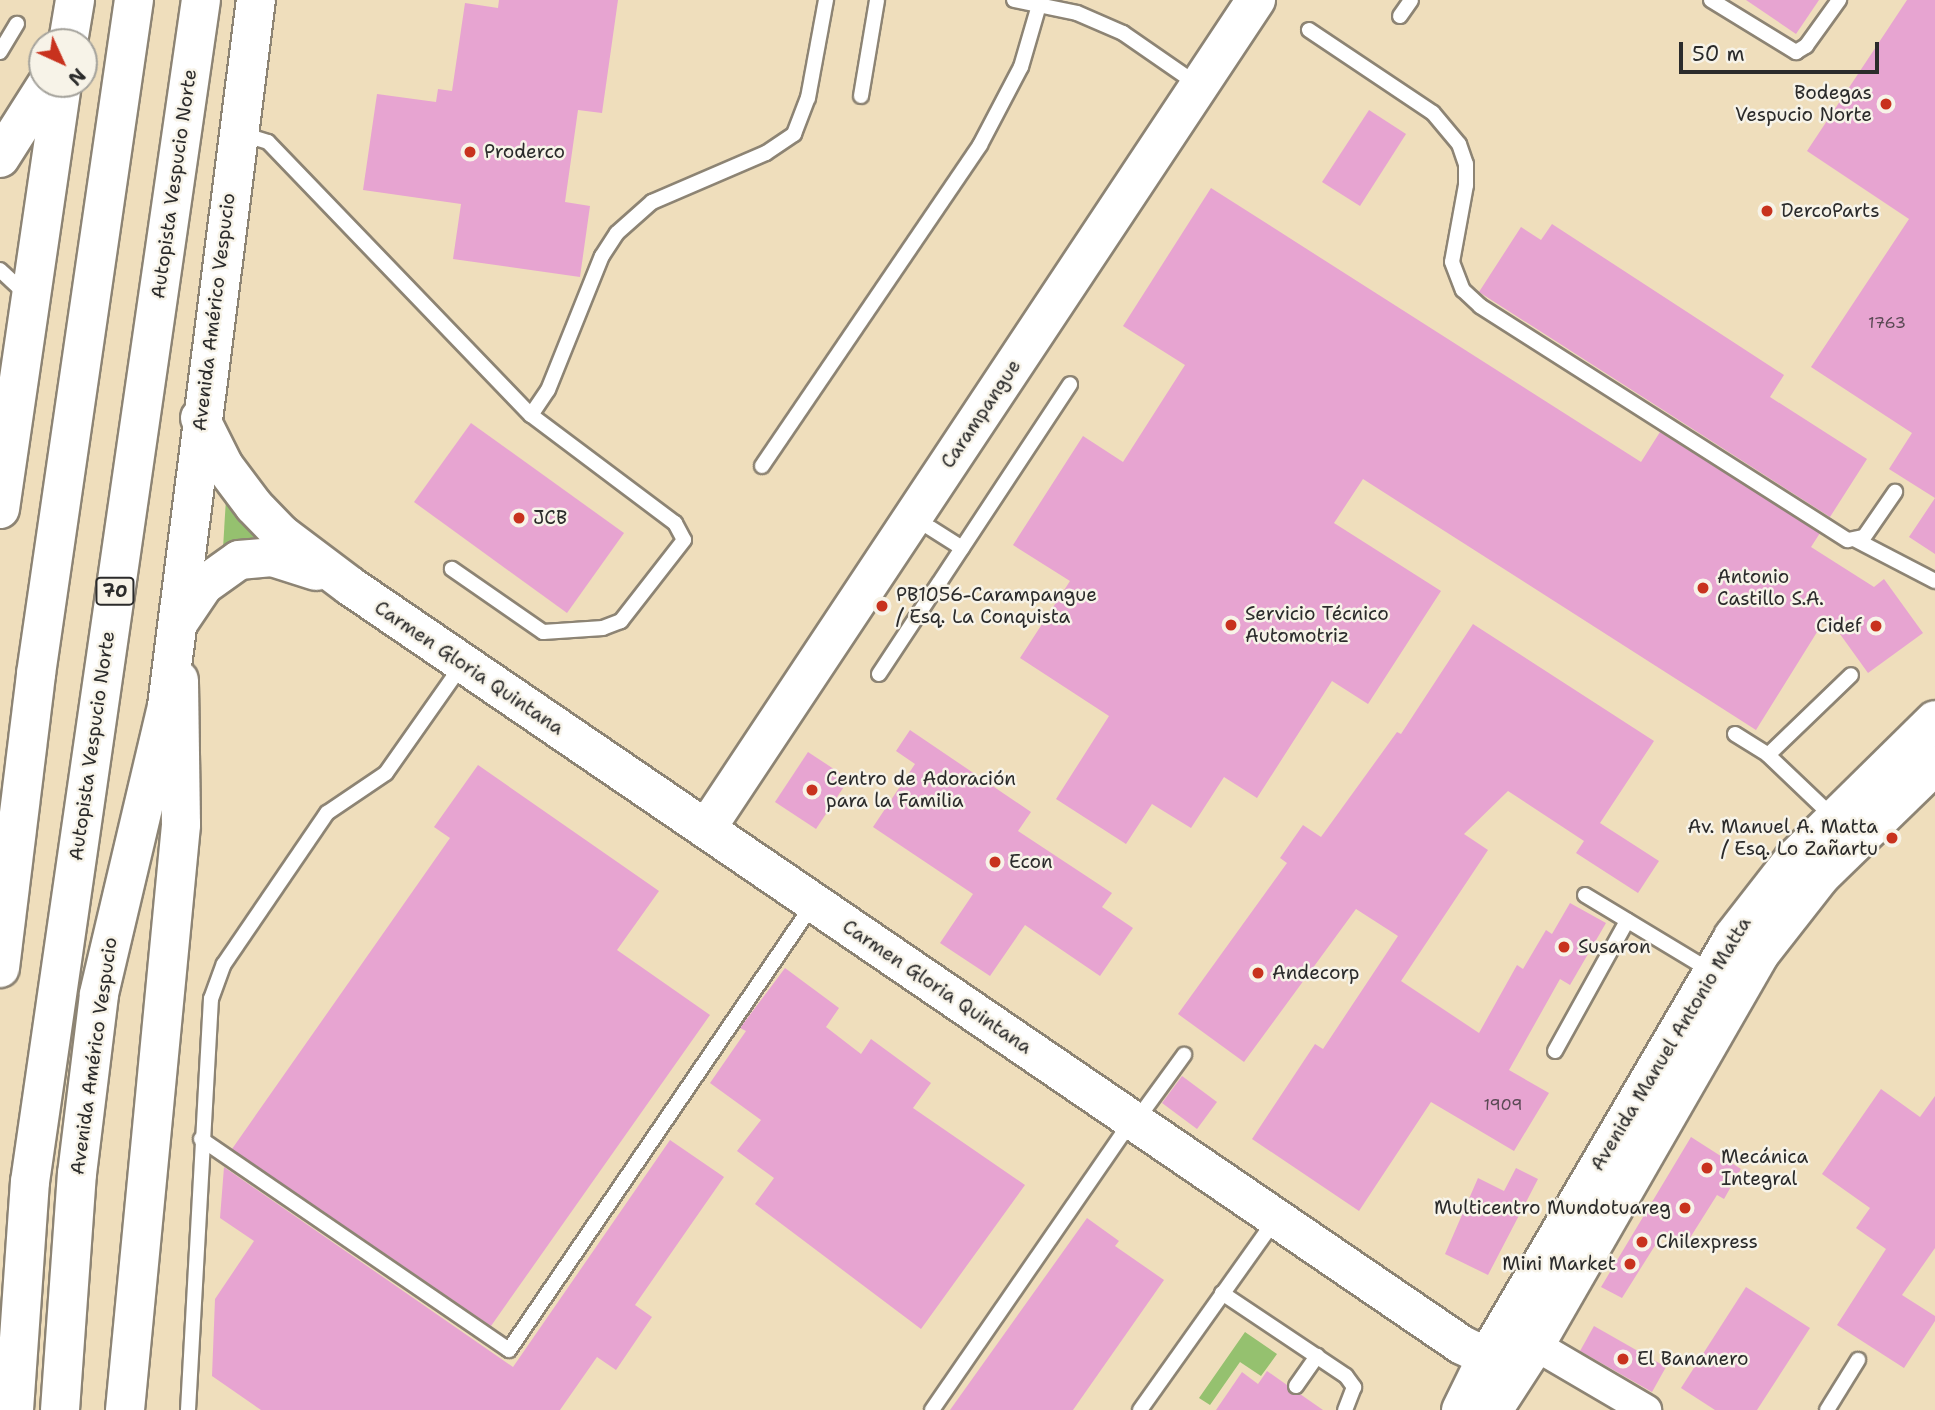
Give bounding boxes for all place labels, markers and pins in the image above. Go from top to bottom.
place label: Bodegas Vespucio Norte [1735,82,1872,126]
marker: Bodegas Vespucio Norte [1878,96,1894,112]
place label: Proderco [484,141,565,163]
marker: Proderco [462,144,478,160]
place label: DercoParts [1781,200,1880,222]
marker: DercoParts [1759,203,1775,219]
place label: JCB [533,507,567,529]
marker: JCB [511,510,527,526]
place label: Antonio Castillo S.A. [1717,566,1824,610]
marker: Antonio Castillo S.A. [1695,580,1711,596]
place label: PB1056-Carampangue / Esq. La Conquista [896,584,1097,628]
marker: PB1056-Carampangue / Esq. La Conquista [874,598,890,614]
place label: Servicio Técnico Automotriz [1245,603,1389,647]
place label: Cidef [1816,615,1862,637]
marker: Servicio Técnico Automotriz [1223,617,1239,633]
marker: Cidef [1868,618,1884,634]
place label: Centro de Adoración para la Familia [826,768,1016,812]
marker: Centro de Adoración para la Familia [804,782,820,798]
place label: Av. Manuel A. Matta / Esq. Lo Zañartu [1688,816,1878,860]
marker: Av. Manuel A. Matta / Esq. Lo Zañartu [1884,830,1900,846]
place label: Econ [1009,851,1053,873]
marker: Econ [987,854,1003,870]
place label: Susaron [1578,936,1651,958]
marker: Susaron [1556,939,1572,955]
place label: Andecorp [1272,962,1359,984]
marker: Andecorp [1250,965,1266,981]
place label: Mecánica Integral [1721,1146,1808,1190]
marker: Mecánica Integral [1699,1160,1715,1176]
place label: Multicentro Mundotuareg [1434,1197,1671,1219]
marker: Multicentro Mundotuareg [1677,1200,1693,1216]
place label: Chilexpress [1656,1231,1758,1253]
marker: Chilexpress [1634,1234,1650,1250]
place label: Mini Market [1502,1253,1616,1275]
marker: Mini Market [1622,1256,1638,1272]
place label: El Bananero [1637,1348,1748,1370]
marker: El Bananero [1615,1351,1631,1367]

